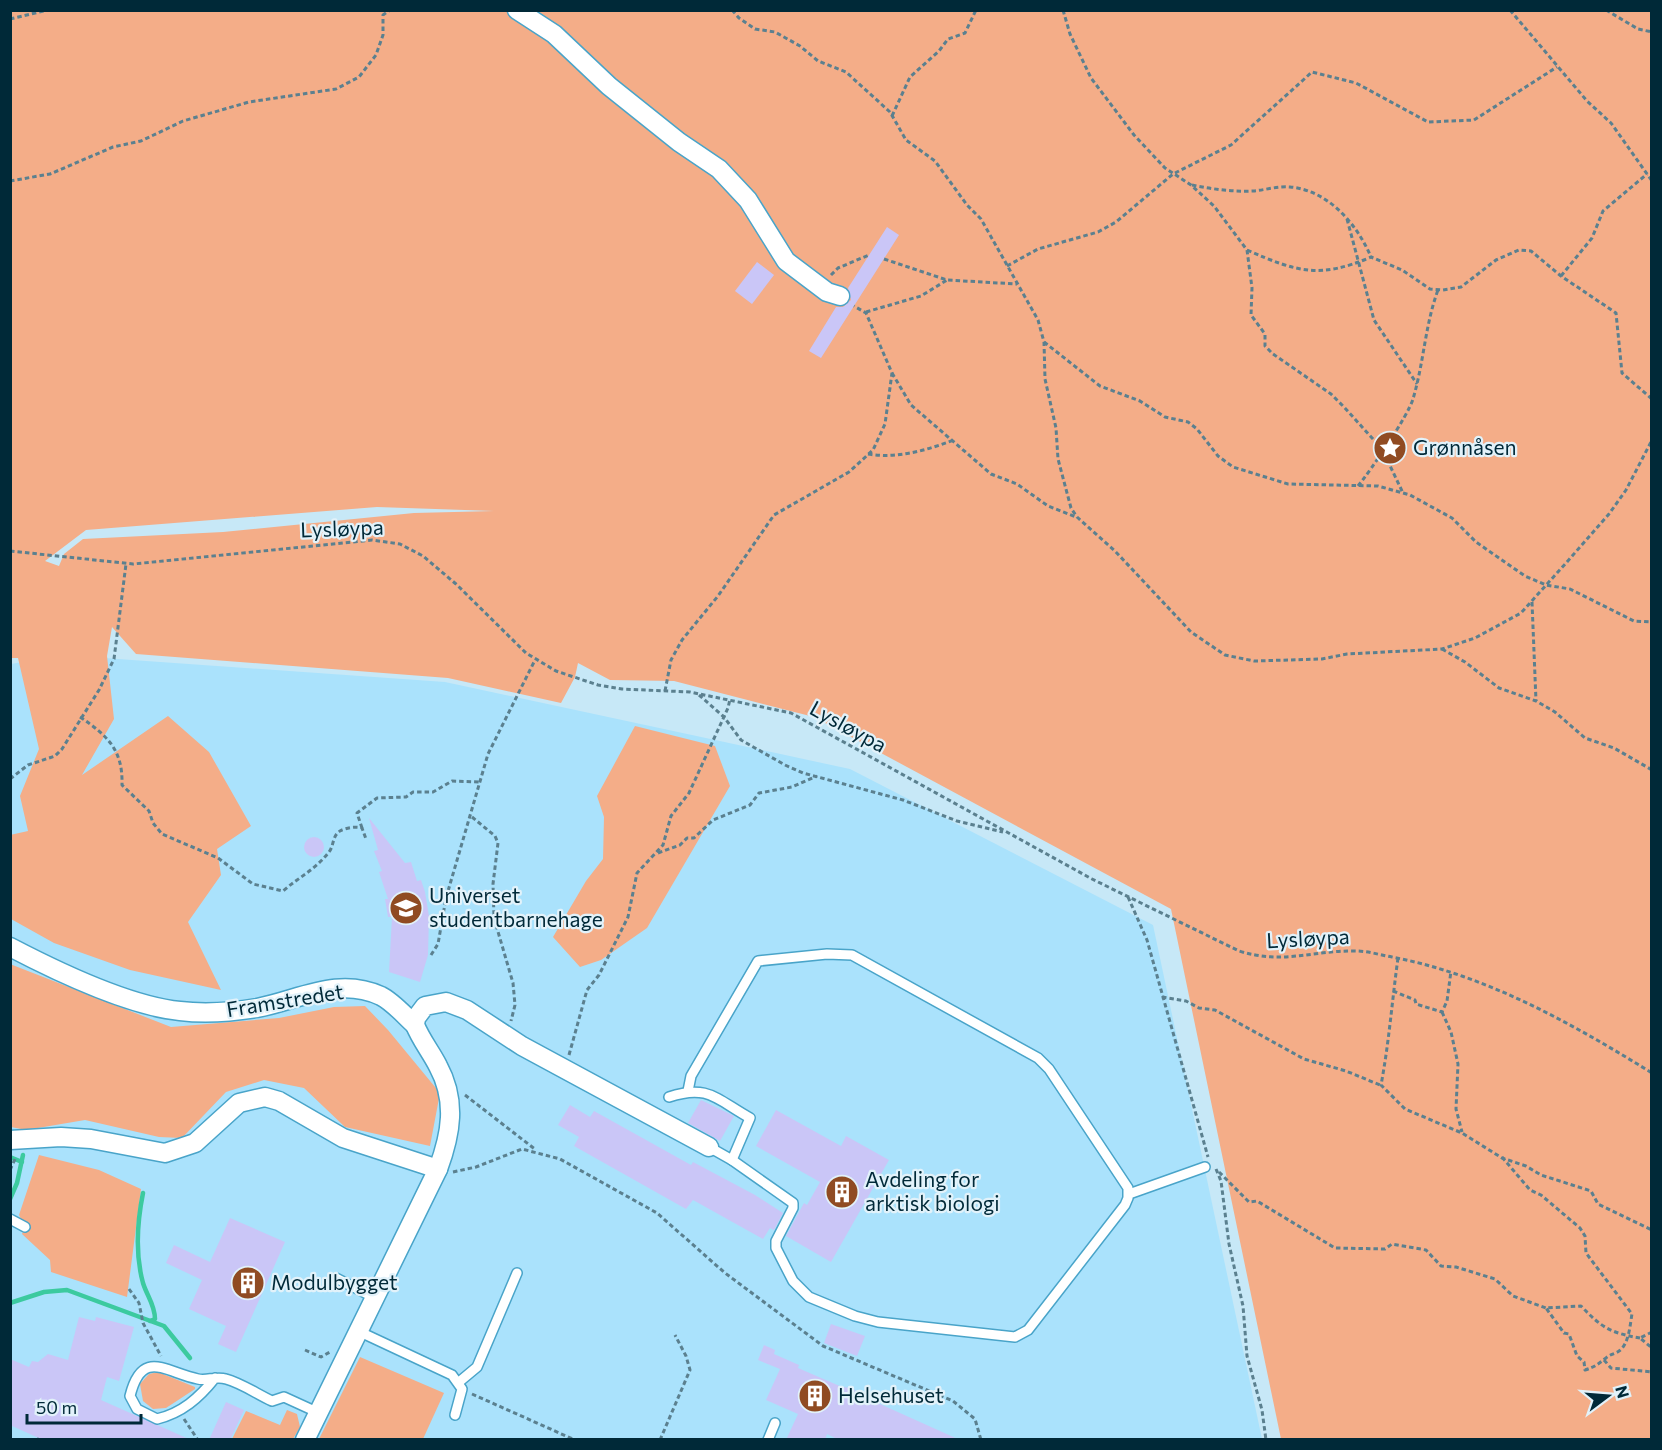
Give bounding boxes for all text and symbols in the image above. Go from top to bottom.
place icon: Grønnåsen [1372,430,1408,466]
place label: Grønnåsen [1413,434,1517,459]
street label: Lysløypa [300,514,384,541]
street label: Lysløypa [806,695,891,757]
place label: Universet studentbarnehage [429,882,603,931]
school or university icon: Universet studentbarnehage [388,890,424,926]
street label: Lysløypa [1266,923,1350,952]
street label: Framstredet [224,978,345,1021]
place label: Avdeling for arktisk biologi [865,1166,1000,1215]
building icon: Avdeling for arktisk biologi [824,1174,860,1210]
building icon: Modulbygget [230,1265,266,1301]
place label: Modulbygget [271,1269,398,1294]
north arrow [1578,1366,1638,1426]
building icon: Helsehuset [797,1378,833,1414]
place label: Helsehuset [838,1382,944,1407]
text: N [1612,1383,1634,1400]
scale bar [27,1387,141,1425]
text: 50 m [36,1396,77,1418]

